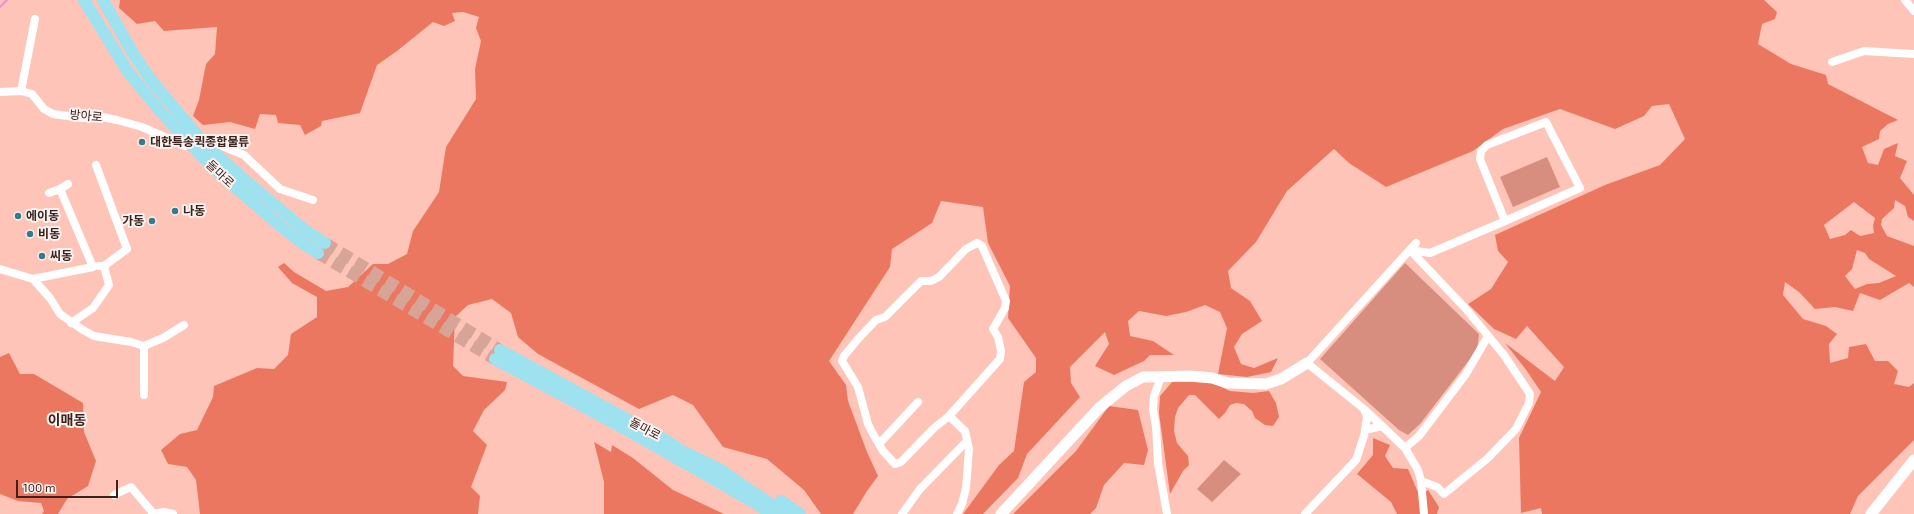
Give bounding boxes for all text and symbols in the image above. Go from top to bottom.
street label: 방아로 [69,107,103,125]
place label: 대한특송퀵종합물류 [150,135,249,149]
marker: 대한특송퀵종합물류 [137,137,147,147]
street label: 돌마로 [203,157,237,191]
place label: 나동 [183,204,205,218]
marker: 나동 [170,206,180,216]
place label: 에이동 [26,209,59,223]
marker: 에이동 [13,211,23,221]
place label: 가동 [122,214,144,228]
marker: 가동 [147,216,157,226]
place label: 비동 [38,227,60,241]
marker: 비동 [25,229,35,239]
place label: 씨동 [50,249,72,263]
marker: 씨동 [37,251,47,261]
district label: 이매동 [48,412,86,428]
street label: 돌마로 [627,415,663,443]
scale bar [18,472,120,498]
text: 100 m [23,480,55,494]

